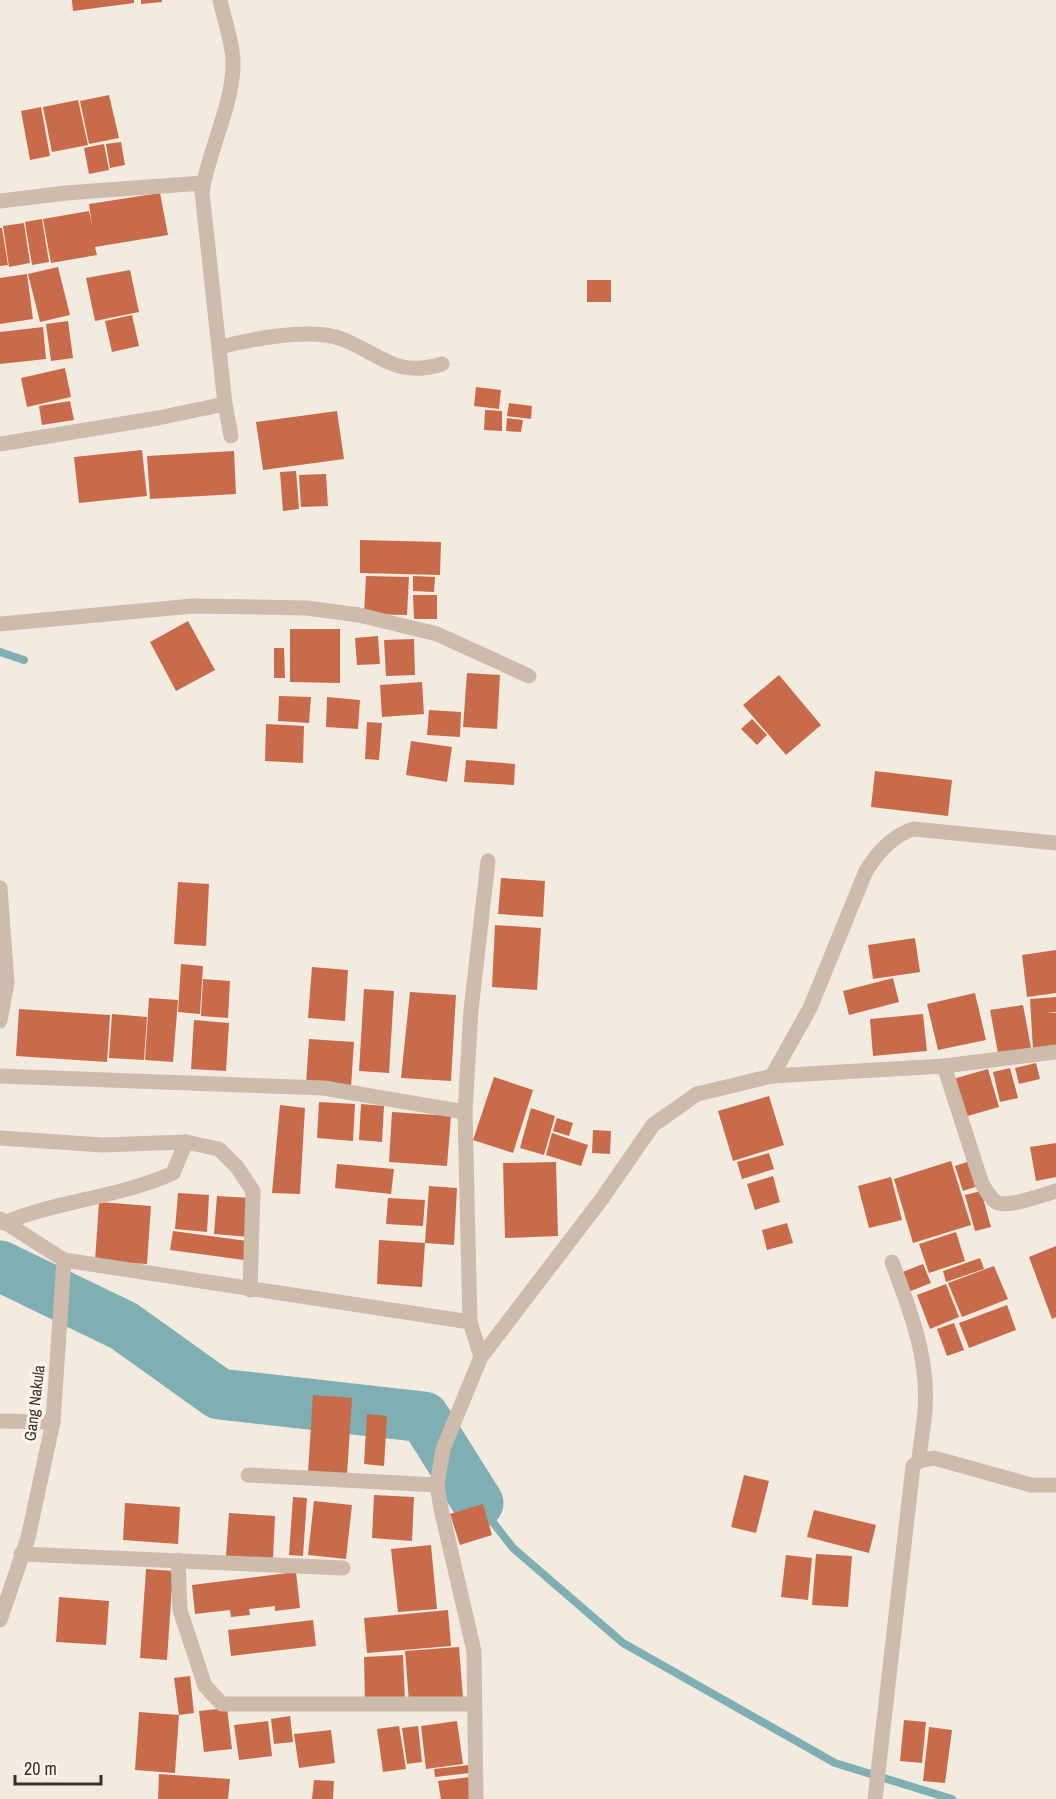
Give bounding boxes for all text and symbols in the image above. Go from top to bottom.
street label: Gang Nakula [18,1363,50,1442]
scale bar [15,1748,100,1786]
text: 20 m [24,1756,57,1781]

